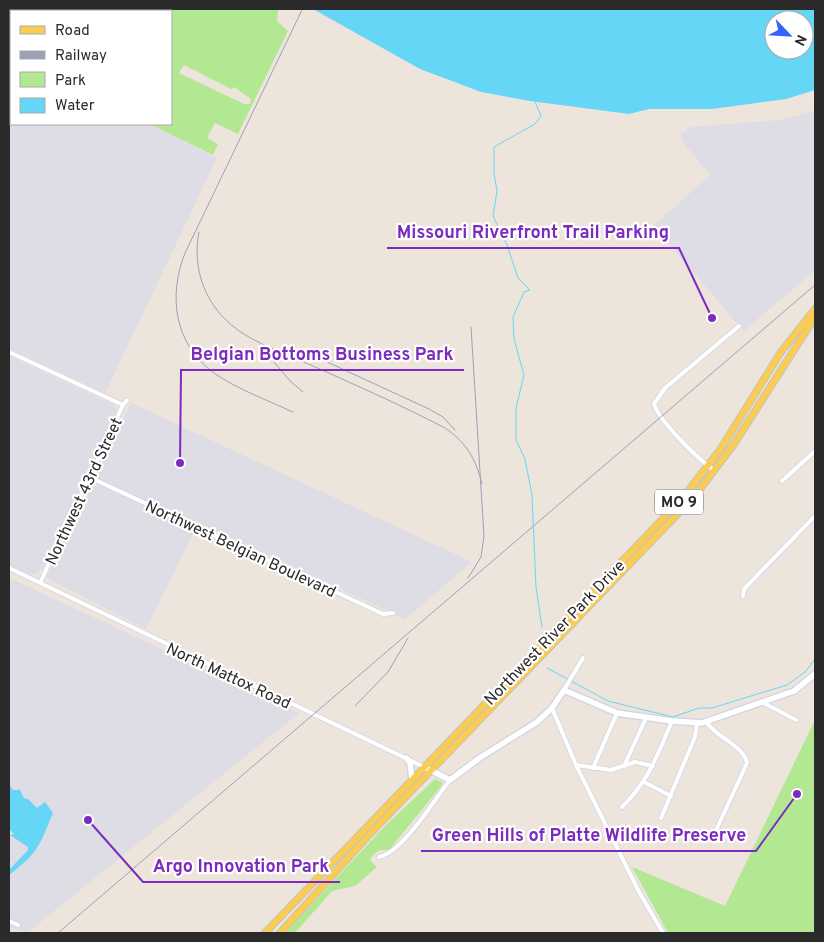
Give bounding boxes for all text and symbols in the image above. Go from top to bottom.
legend [10,10,172,125]
north arrow [764,10,814,60]
text: Road [55,22,90,41]
text: N [790,32,809,48]
text: Railway [55,47,107,66]
text: Park [55,72,86,91]
text: Water [55,97,95,116]
callout: Missouri Riverfront Trail Parking [387,215,679,248]
text: Missouri Riverfront Trail Parking [397,222,669,245]
callout: Belgian Bottoms Business Park [181,337,464,370]
text: Belgian Bottoms Business Park [190,344,454,367]
street label: Northwest 43rd Street [42,415,128,569]
road number: MO 9 [655,490,703,514]
street label: Northwest Belgian Boulevard [141,497,339,603]
street label: Northwest River Park Drive [481,557,630,710]
street label: North Mattox Road [163,639,294,714]
callout: Green Hills of Platte Wildlife Preserve [421,818,756,851]
text: Green Hills of Platte Wildlife Preserve [432,825,746,848]
callout: Argo Innovation Park [143,849,340,882]
text: Argo Innovation Park [153,856,329,879]

